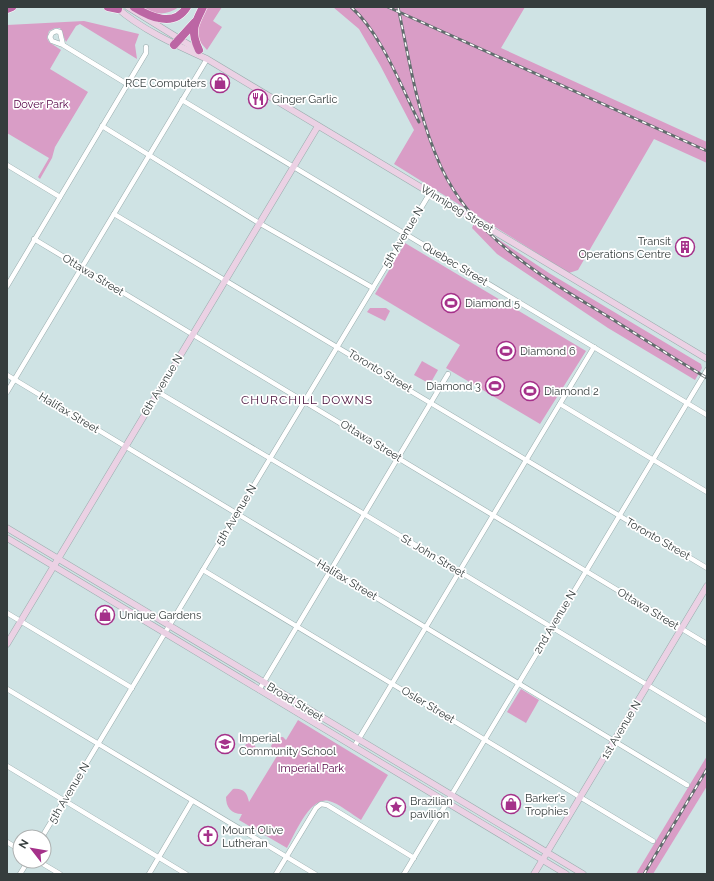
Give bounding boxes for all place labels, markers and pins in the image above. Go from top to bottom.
shop icon: RCE Computers [209,72,231,94]
place label: RCE Computers [125,77,206,90]
restaurant icon: Ginger Garlic [247,88,269,110]
place label: Ginger Garlic [272,93,338,106]
place label: Transit Operations Centre [578,235,672,261]
building icon: Transit Operations Centre [674,236,696,258]
sports icon: Diamond 5 [440,292,462,314]
place label: Diamond 5 [465,297,520,310]
sports icon: Diamond 6 [495,340,517,362]
place label: Diamond 6 [520,345,576,358]
sports icon: Diamond 3 [484,375,506,397]
place label: Diamond 3 [426,380,481,393]
sports icon: Diamond 2 [519,380,541,402]
place label: Diamond 2 [544,385,599,398]
shop icon: Unique Gardens [94,604,116,626]
place label: Unique Gardens [119,609,201,622]
place label: Imperial Community School [239,732,336,758]
school or university icon: Imperial Community School [214,733,236,755]
place label: Barker's Trophies [525,792,568,818]
shop icon: Barker's Trophies [500,793,522,815]
place label: Brazilian pavilion [410,795,453,821]
place icon: Brazilian pavilion [385,796,407,818]
place label: Mount Olive Lutheran [222,824,284,850]
church icon: Mount Olive Lutheran [197,825,219,847]

